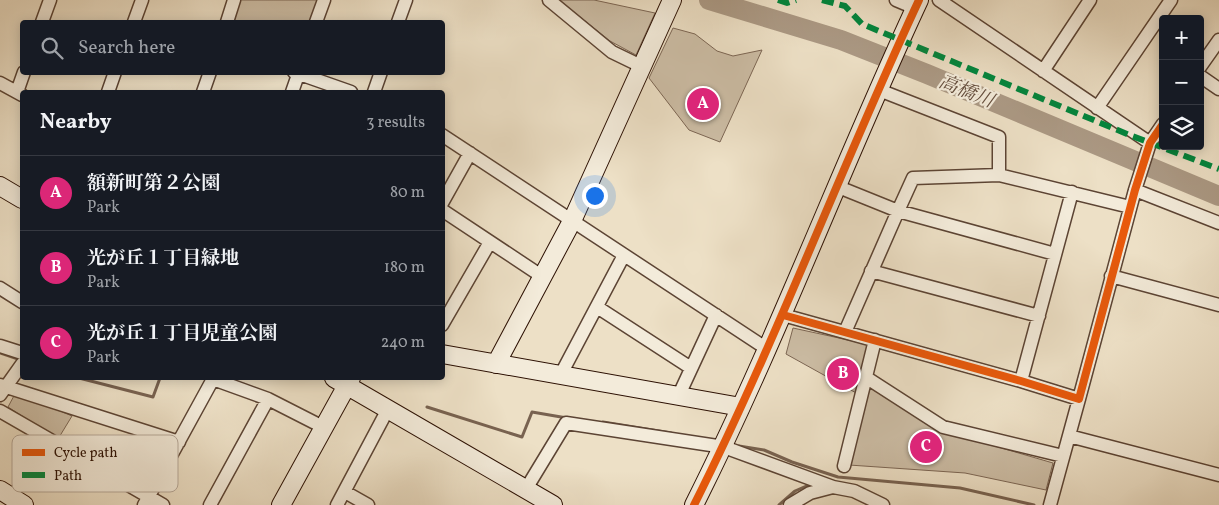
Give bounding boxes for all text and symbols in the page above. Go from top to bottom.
map controls [1159,15,1204,150]
button: + [1159,15,1204,60]
search box [20,20,445,75]
icon: search [38,34,66,62]
text: Search here [78,35,175,61]
button: − [1159,60,1204,105]
water label: 高橋川 [935,69,999,115]
pin: A [687,85,719,123]
button: layers [1159,105,1204,150]
text: Nearby [40,108,111,137]
text: 3 results [366,112,425,134]
text: 額新町第２公園 [87,171,220,197]
text: A [50,182,62,204]
text: 80 m [390,182,425,204]
your location [582,183,608,209]
text: Park [87,197,120,219]
text: 光が丘１丁目緑地 [87,246,239,272]
text: B [51,257,61,279]
text: 180 m [384,257,425,279]
text: Park [87,272,120,294]
text: 光が丘１丁目児童公園 [87,321,277,347]
text: C [51,332,61,354]
text: 240 m [381,332,425,354]
text: Park [87,347,120,369]
pin: B [827,355,859,393]
pin: C [910,428,942,466]
legend [12,435,178,492]
text: Cycle path [54,444,118,463]
text: Path [54,467,82,486]

